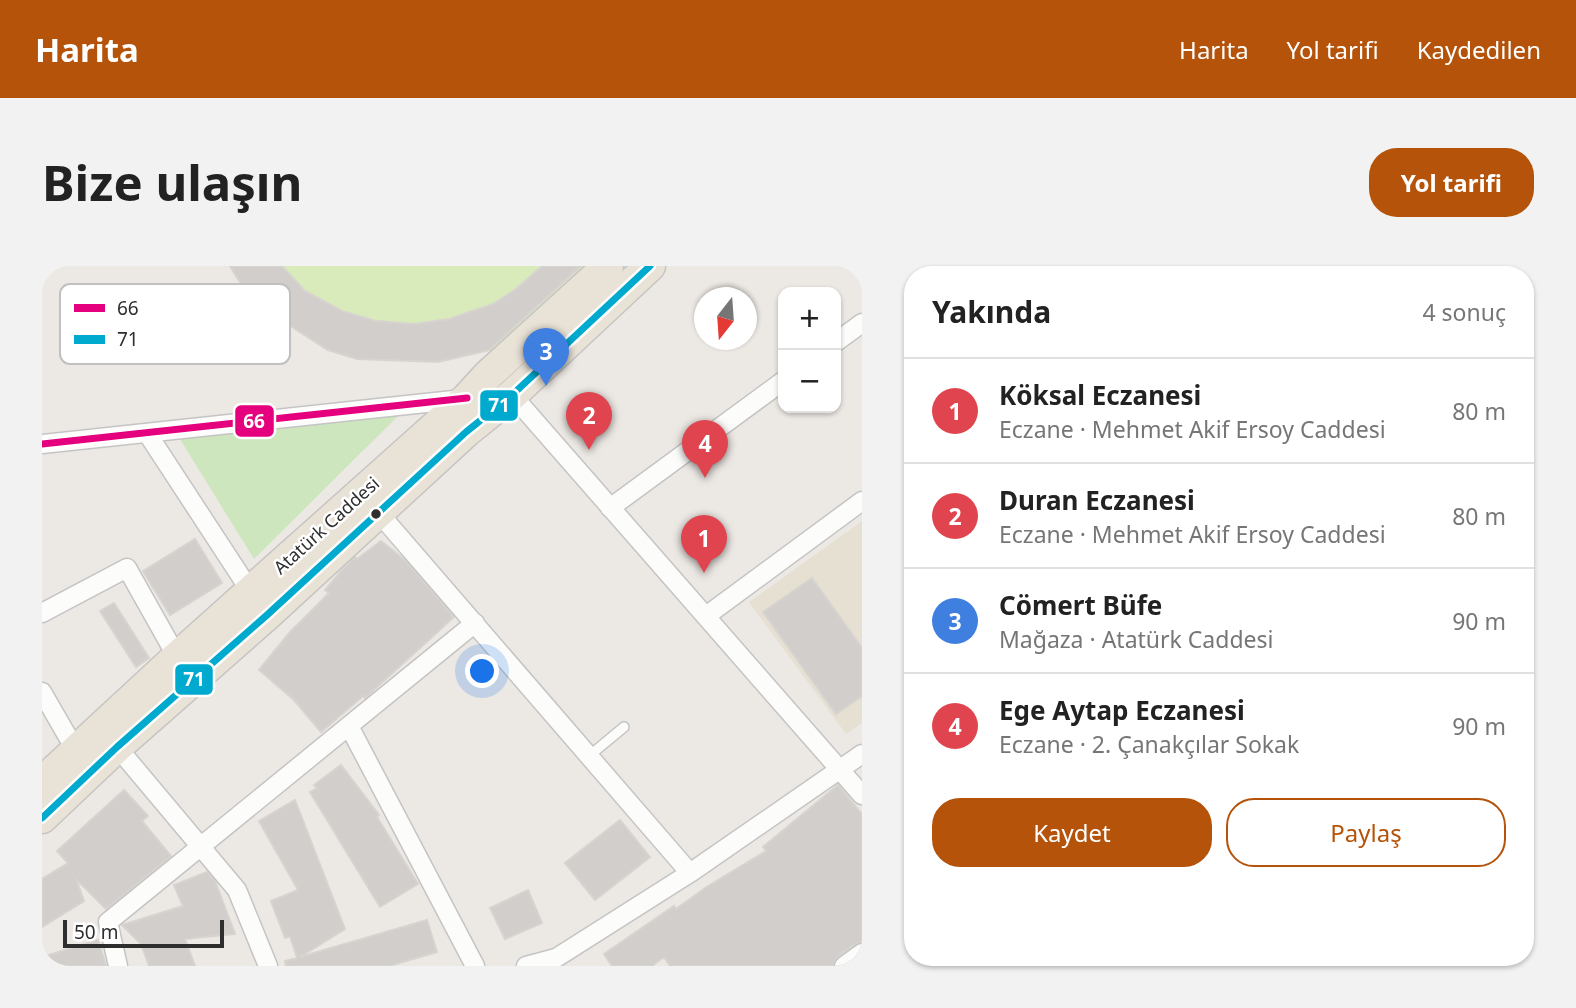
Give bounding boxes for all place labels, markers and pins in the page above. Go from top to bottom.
pin: 3 [523,328,569,386]
pin: 2 [566,392,612,450]
pin: 4 [682,420,728,478]
unlabelled marker [369,507,383,521]
pin: 1 [681,515,727,573]

